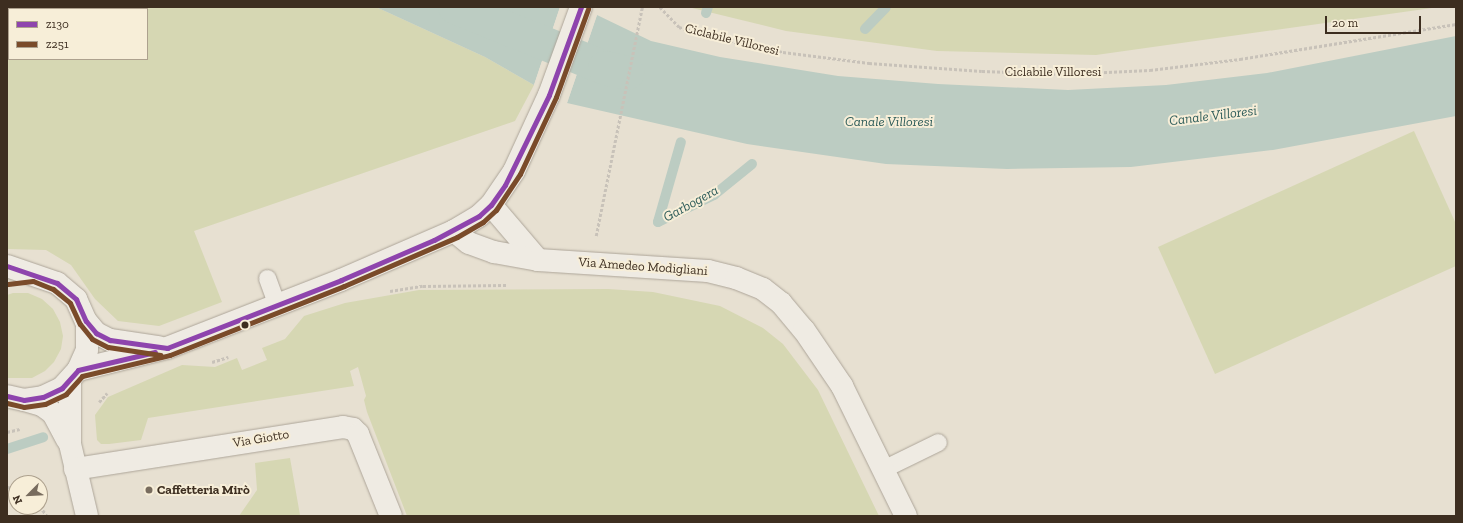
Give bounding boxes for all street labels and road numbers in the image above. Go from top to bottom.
street label: Ciclabile Villoresi [683,21,781,59]
street label: Ciclabile Villoresi [1004,64,1102,80]
street label: Via Amedeo Modigliani [578,255,708,279]
street label: Via Giotto [232,427,290,451]

